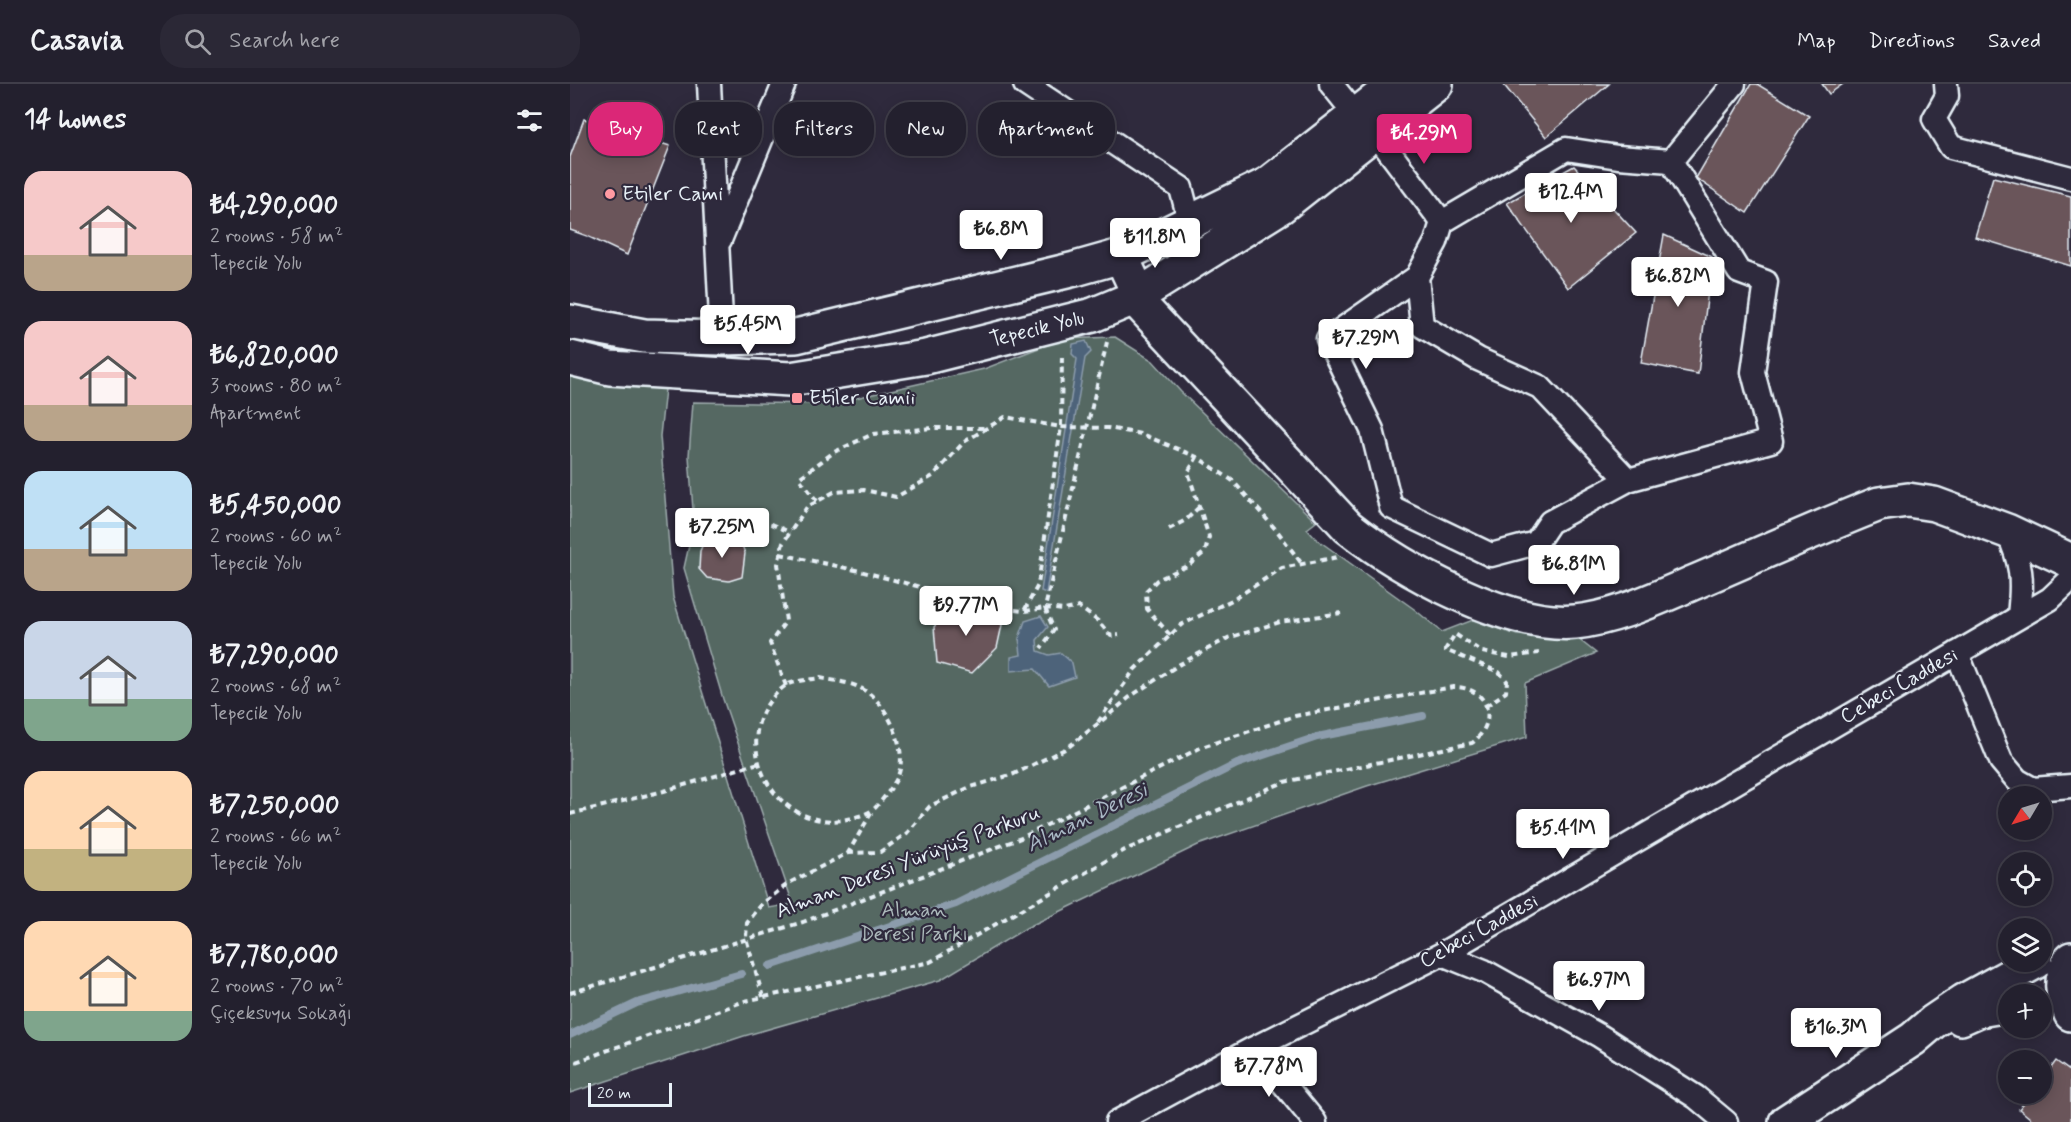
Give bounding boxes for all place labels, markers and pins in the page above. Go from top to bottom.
pin: ₺4.29M [1375,114,1473,165]
pin: ₺12.4M [1522,173,1620,224]
place label: Etiler Cami [622,180,723,208]
marker: Etiler Cami [603,187,617,201]
pin: ₺6.8M [959,210,1043,261]
pin: ₺11.8M [1106,218,1204,269]
pin: ₺6.82M [1629,257,1727,308]
pin: ₺5.45M [699,305,797,356]
pin: ₺7.29M [1317,319,1415,370]
place label: Etiler Camii [809,384,915,412]
marker: Etiler Camii [790,391,804,405]
pin: ₺7.25M [673,508,771,559]
pin: ₺6.81M [1525,545,1623,596]
pin: ₺9.77M [917,586,1015,637]
pin: ₺5.41M [1514,809,1612,860]
pin: ₺6.97M [1550,961,1648,1012]
pin: ₺16.3M [1787,1008,1885,1059]
pin: ₺7.78M [1220,1047,1318,1098]

